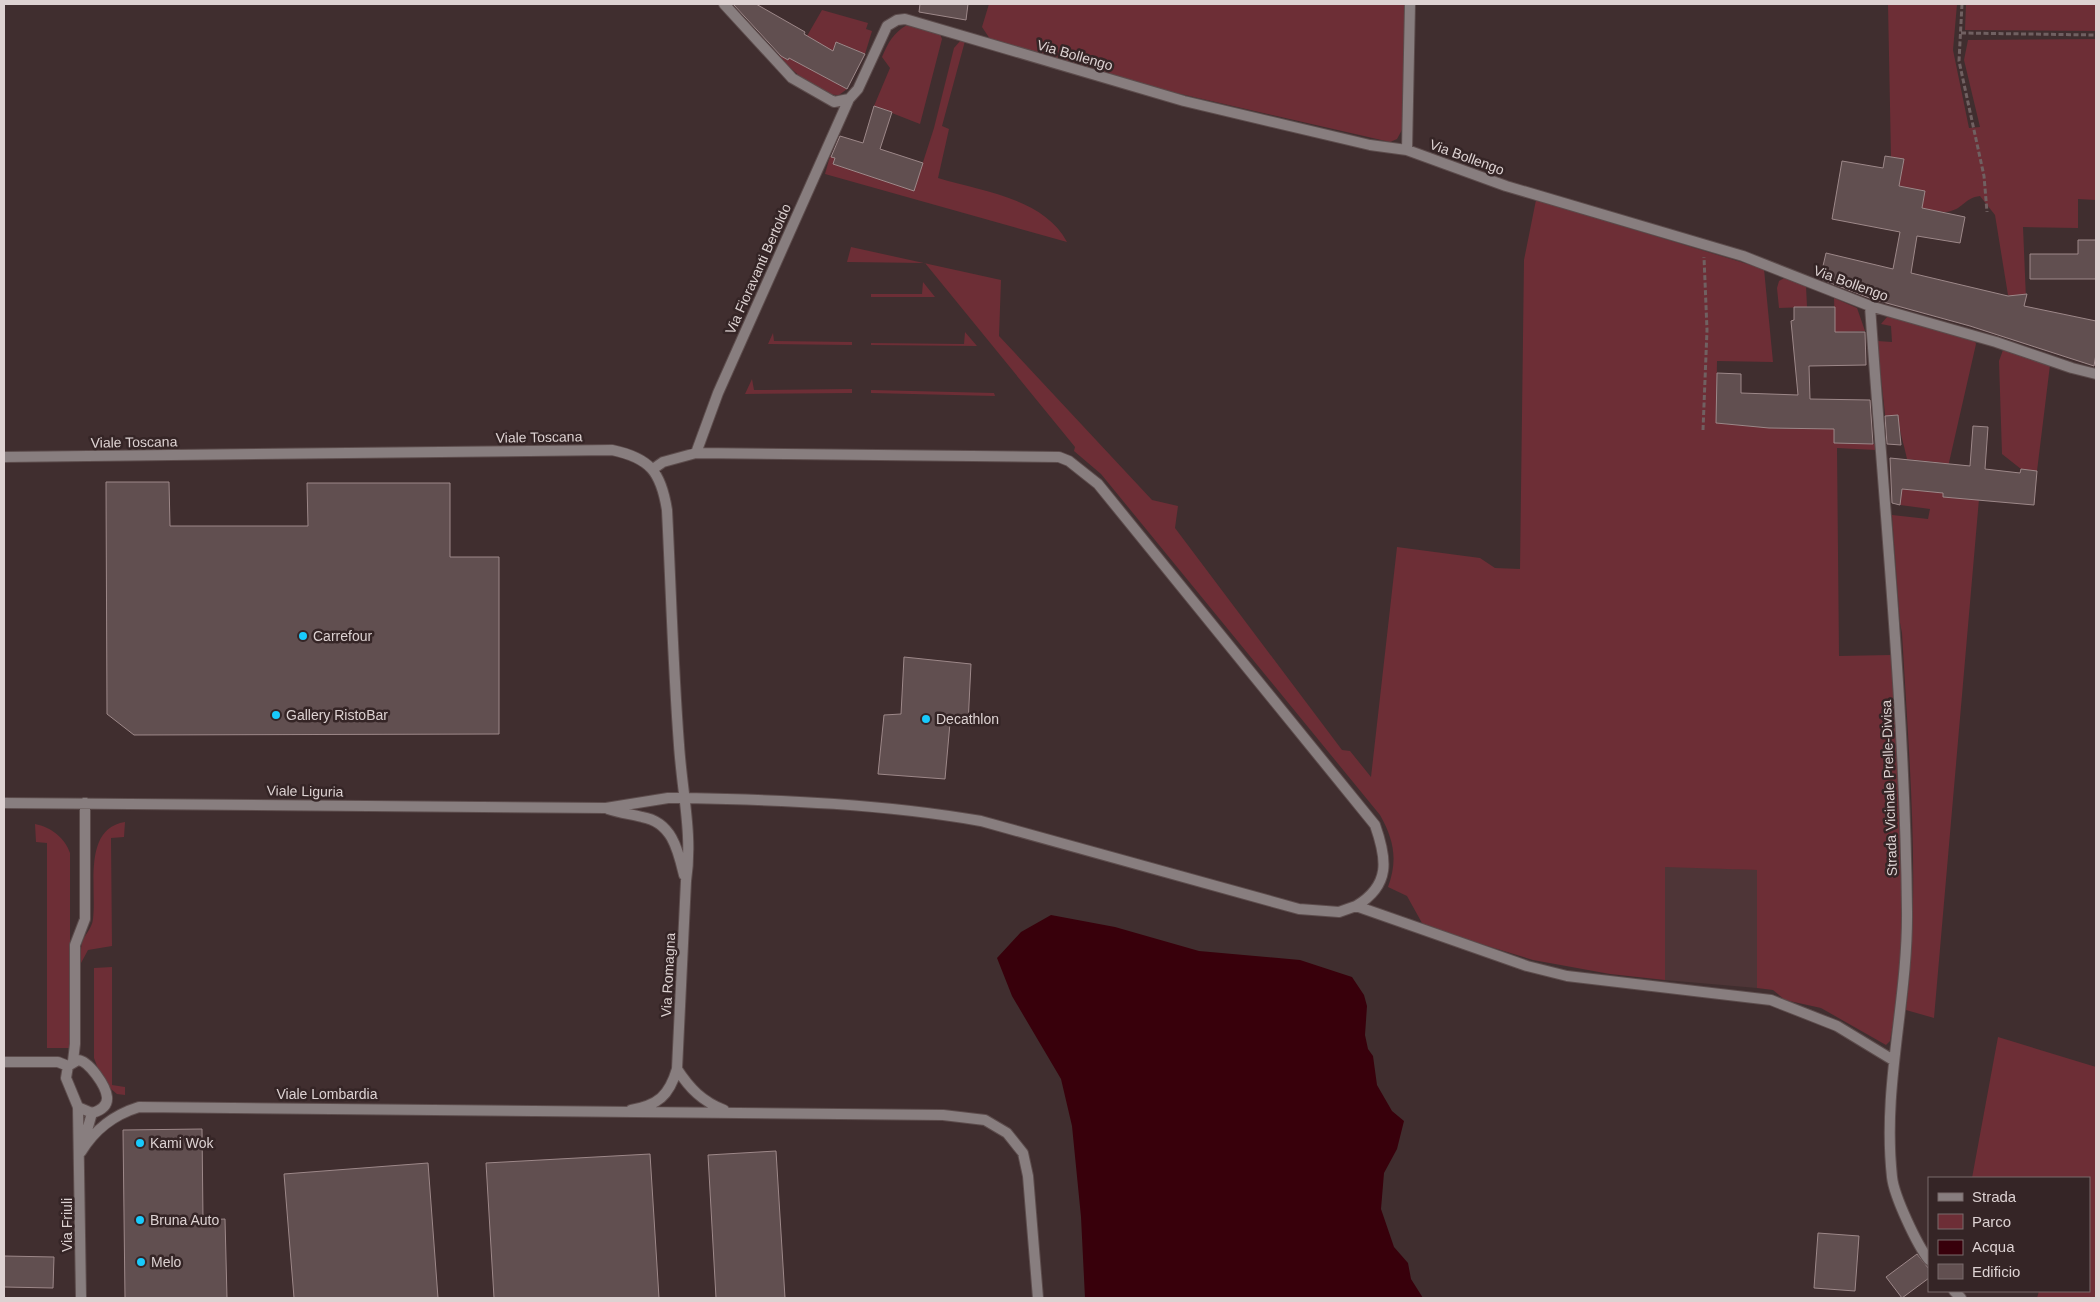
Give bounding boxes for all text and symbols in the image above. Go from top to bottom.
street label: Via Bollengo [1035,37,1115,74]
street label: Via Bollengo [1427,136,1507,178]
street label: Via Fioravanti Bertoldo [722,201,794,337]
street label: Via Bollengo [1811,262,1891,304]
street label: Viale Toscana [496,428,583,446]
street label: Viale Toscana [91,433,178,451]
place label: Carrefour [313,628,372,644]
marker: Carrefour [297,630,309,642]
street label: Strada Vicinale Prelle-Divisa [1878,699,1900,876]
place label: Gallery RistoBar [286,707,388,723]
marker: Gallery RistoBar [270,709,282,721]
place label: Decathlon [936,711,999,727]
marker: Decathlon [920,713,932,725]
street label: Viale Liguria [266,782,344,800]
street label: Via Romagna [658,932,678,1018]
street label: Viale Lombardia [277,1086,378,1102]
place label: Kami Wok [150,1135,215,1151]
marker: Kami Wok [134,1137,146,1149]
legend [1928,1177,2090,1292]
text: Strada [1972,1188,2017,1205]
street label: Via Friuli [59,1198,75,1252]
place label: Bruna Auto [150,1212,219,1228]
text: Parco [1972,1213,2011,1230]
marker: Bruna Auto [134,1214,146,1226]
text: Acqua [1972,1238,2015,1255]
place label: Melo [151,1254,182,1270]
marker: Melo [135,1256,147,1268]
text: Edificio [1972,1263,2020,1280]

